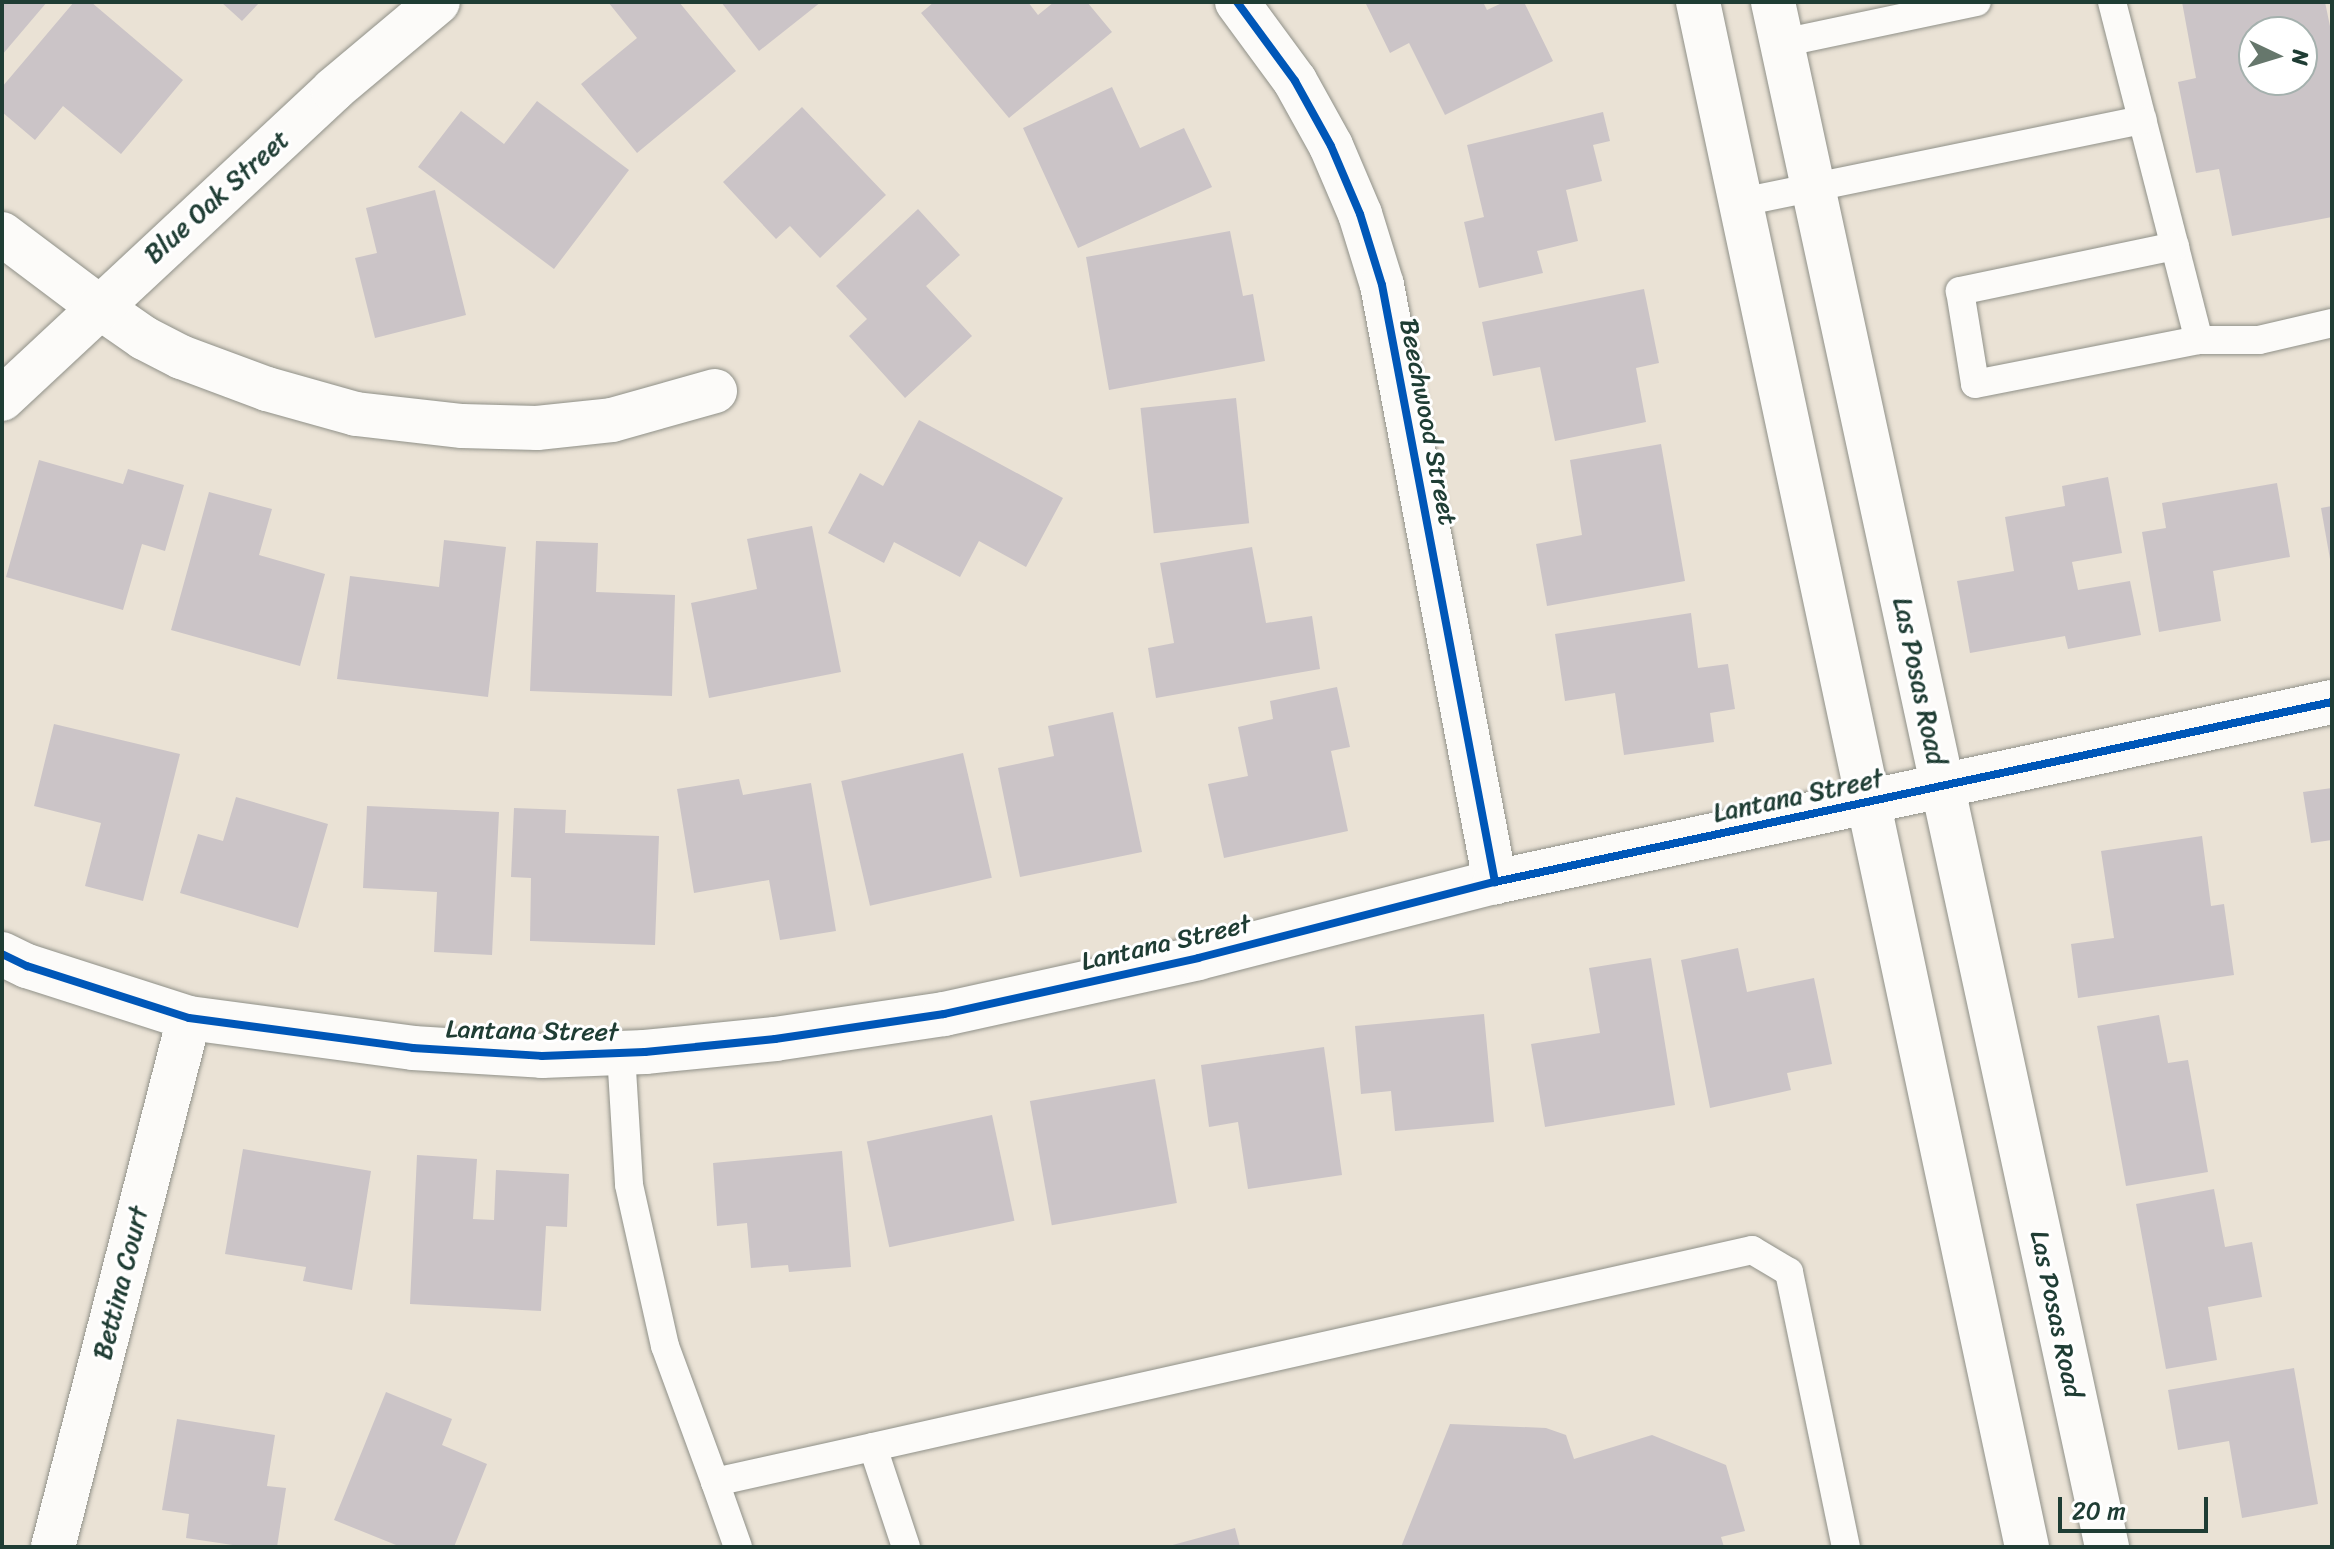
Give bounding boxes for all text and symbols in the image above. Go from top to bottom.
north arrow [2238,16,2318,96]
text: N [2280,49,2320,67]
street label: Blue Oak Street [138,124,296,270]
street label: Beechwood Street [1393,316,1463,528]
street label: Las Posas Road [1886,594,1952,768]
street label: Lantana Street [1710,763,1886,829]
street label: Lantana Street [1078,908,1254,978]
street label: Lantana Street [445,1014,619,1048]
street label: Bettina Court [87,1203,155,1363]
street label: Las Posas Road [2023,1227,2089,1401]
scale bar [2062,1481,2212,1531]
text: 20 m [2072,1490,2126,1532]

